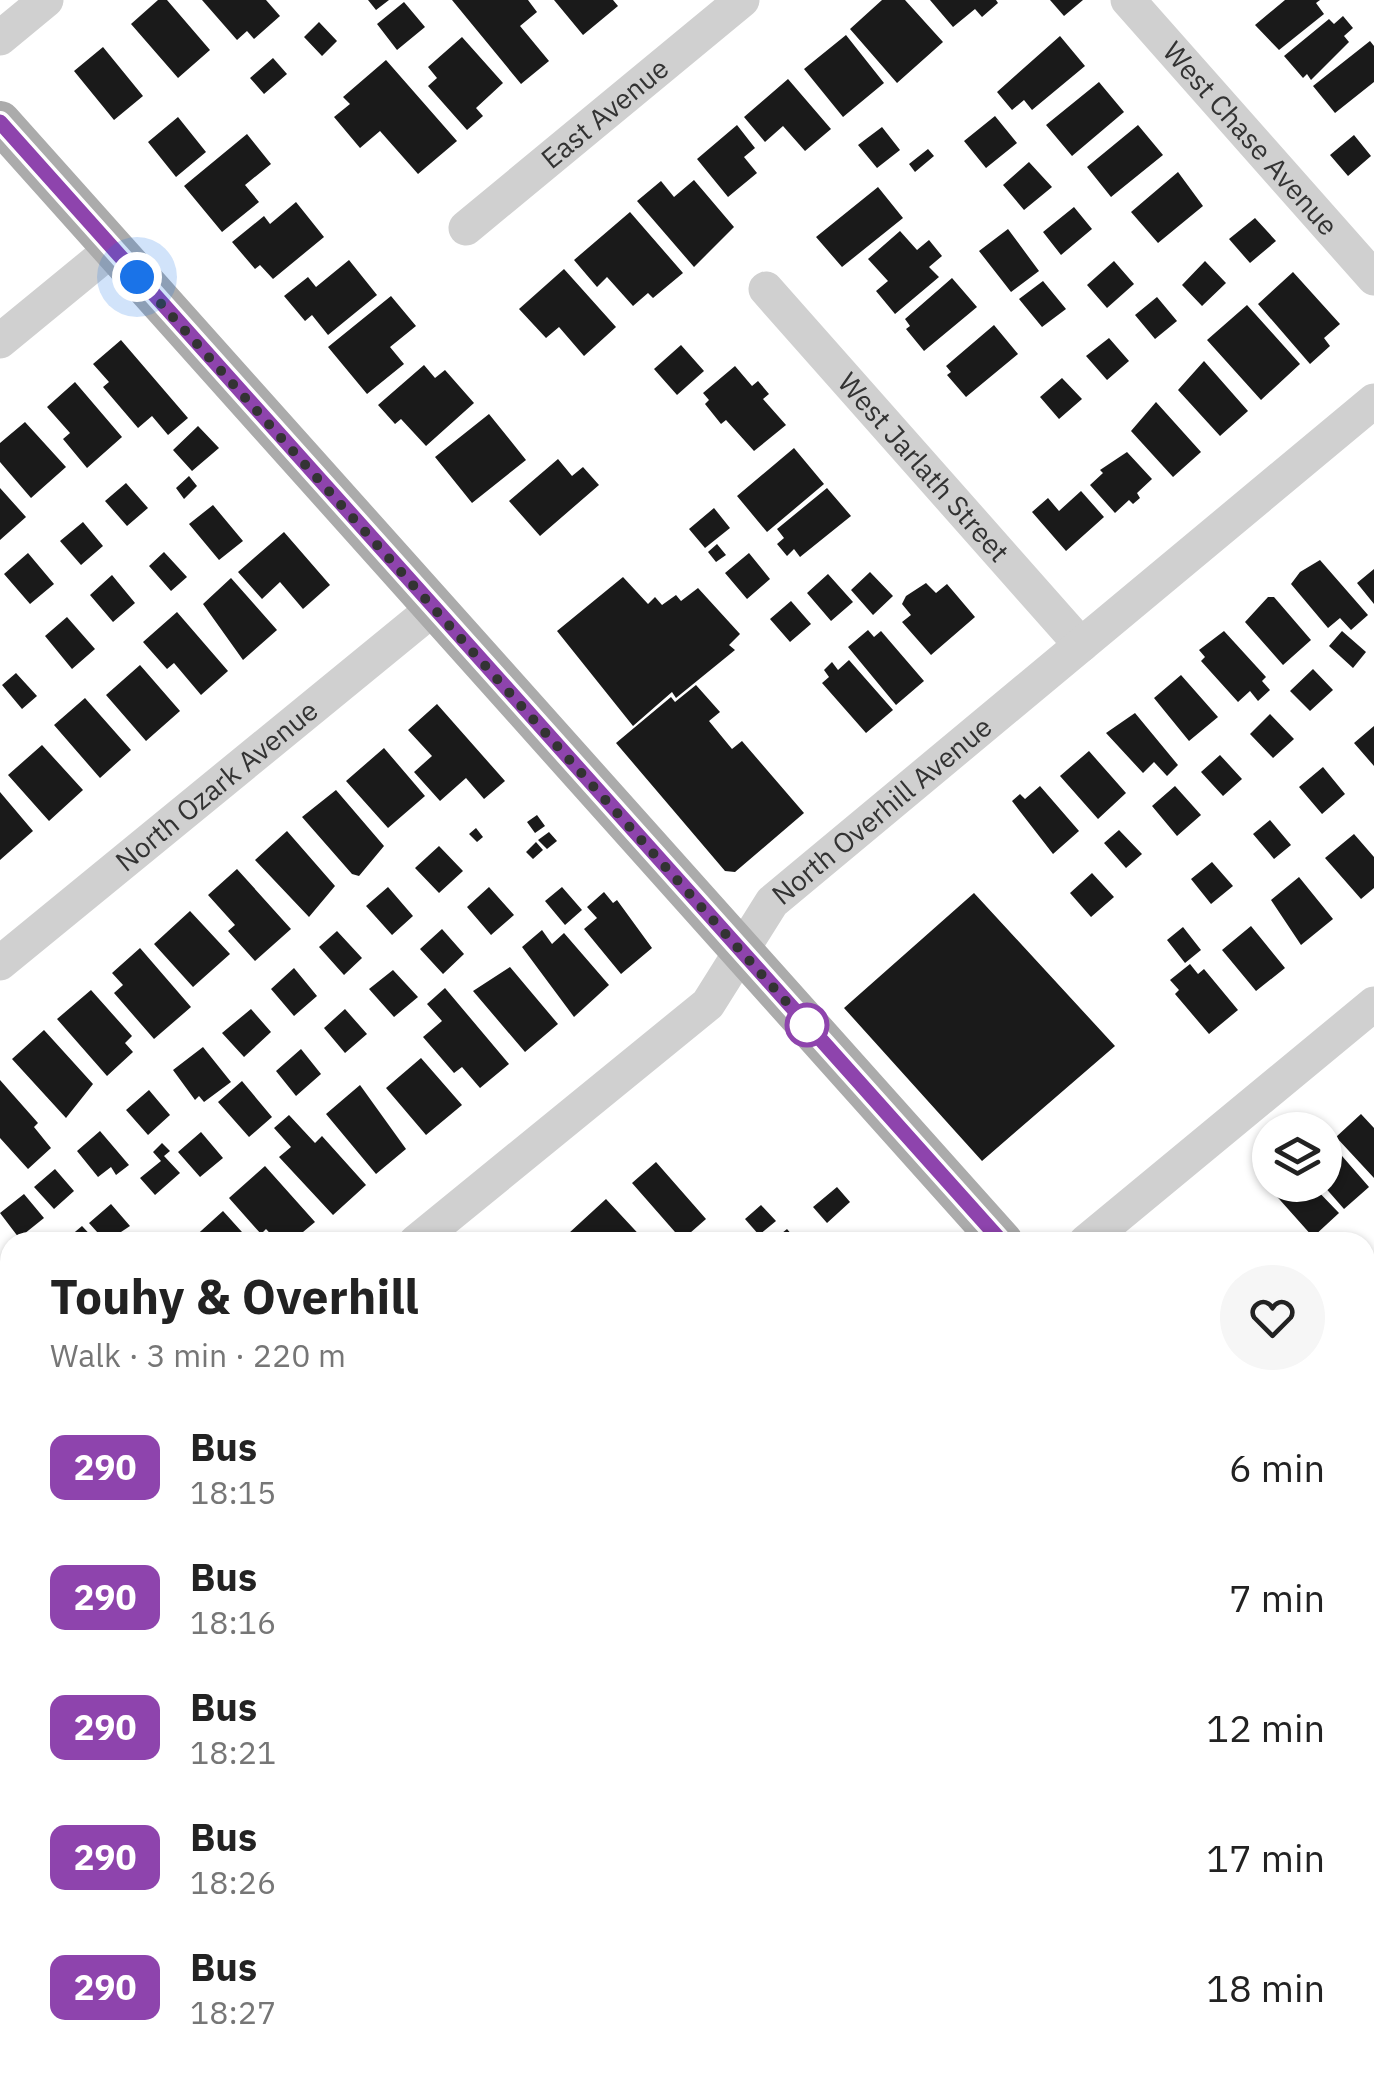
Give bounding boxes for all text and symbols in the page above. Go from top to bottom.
street label: West Chase Avenue [1155,33,1347,243]
street label: East Avenue [533,49,676,176]
your location [112,252,162,302]
street label: West Jarlath Street [830,364,1018,569]
street label: North Ozark Avenue [107,692,325,879]
street label: North Overhill Avenue [764,708,999,913]
unlabelled marker [786,1004,828,1046]
map controls [1252,1112,1342,1202]
button: layers [1252,1112,1342,1202]
text: Touhy & Overhill [50,1265,419,1327]
button: heart [1220,1265,1325,1370]
text: Walk · 3 min · 220 m [50,1334,346,1376]
text: Bus [190,1422,257,1471]
text: 6 min [1229,1443,1325,1492]
text: 290 [73,1444,137,1490]
text: 18:15 [190,1471,276,1513]
text: Bus [190,1552,257,1601]
text: 7 min [1229,1573,1325,1622]
text: 290 [73,1574,137,1620]
text: 18:16 [190,1601,276,1643]
text: Bus [190,1682,257,1731]
text: 12 min [1206,1703,1325,1752]
text: 290 [73,1704,137,1750]
text: 18:21 [190,1731,276,1773]
text: Bus [190,1812,257,1861]
text: 17 min [1206,1833,1325,1882]
text: 290 [73,1834,137,1880]
text: 18:26 [190,1861,276,1903]
text: Bus [190,1942,257,1991]
text: 18 min [1206,1963,1325,2012]
text: 290 [73,1964,137,2010]
text: 18:27 [190,1991,276,2033]

